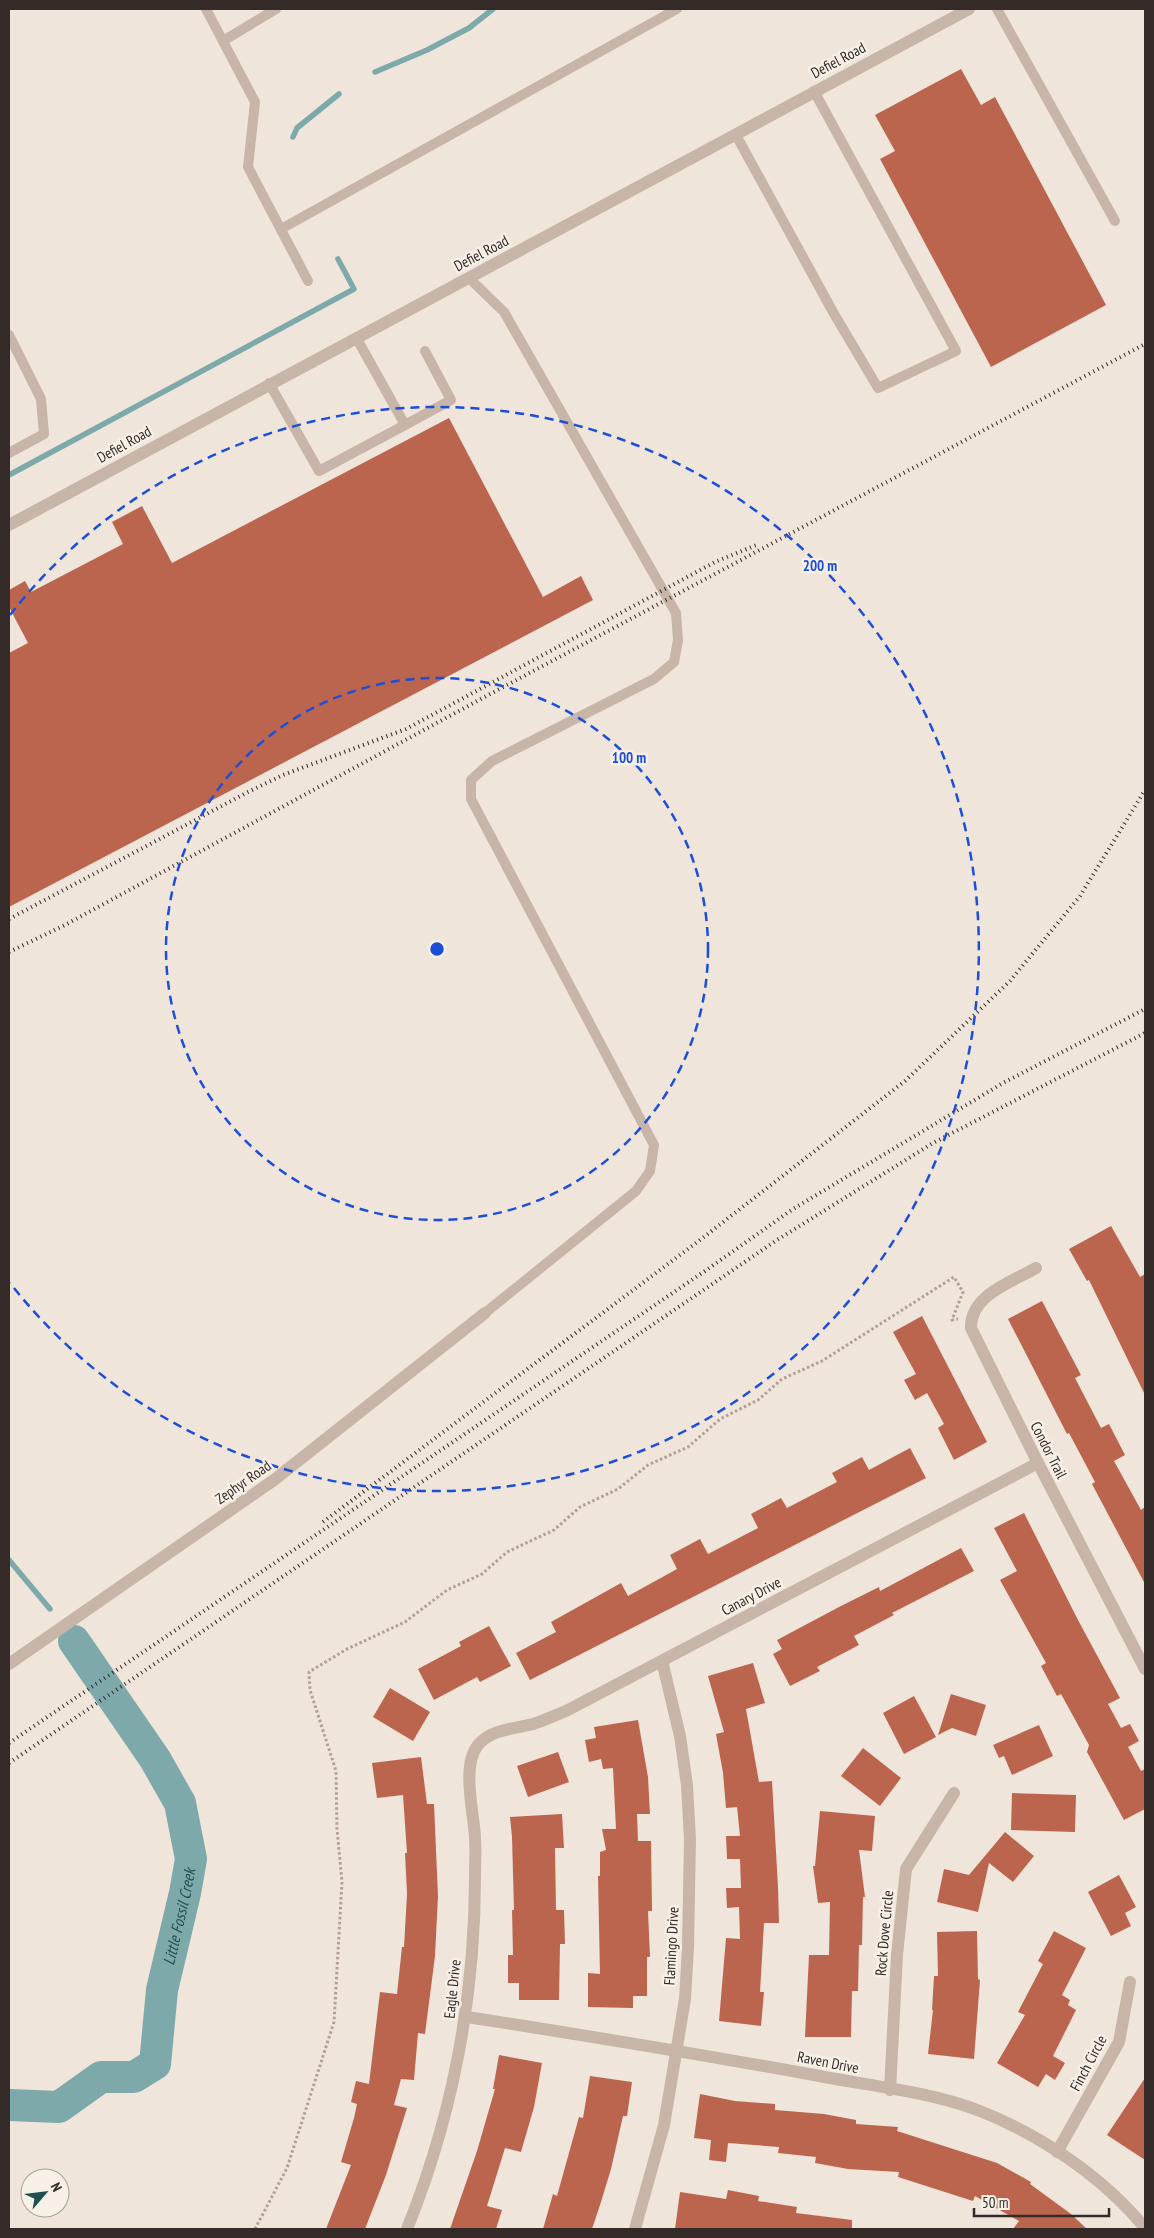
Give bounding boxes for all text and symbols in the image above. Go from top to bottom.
street label: Defiel Road [807,38,869,82]
street label: Defiel Road [450,231,512,275]
street label: Defiel Road [94,421,154,467]
text: 200 m [803,556,837,575]
text: 100 m [612,748,646,767]
centre of rings [428,940,446,958]
street label: Condor Trail [1027,1418,1072,1482]
street label: Zephyr Road [211,1456,275,1508]
street label: Canary Drive [718,1572,784,1620]
water label: Little Fossil Creek [158,1865,199,1967]
street label: Rock Dove Circle [871,1889,897,1977]
street label: Flamingo Drive [659,1906,683,1986]
street label: Eagle Drive [439,1959,465,2019]
street label: Finch Circle [1065,2032,1111,2094]
street label: Raven Drive [796,2047,860,2077]
north arrow [20,2168,70,2218]
text: N [47,2179,66,2194]
scale bar [974,2186,1109,2218]
text: 50 m [982,2193,1008,2212]

